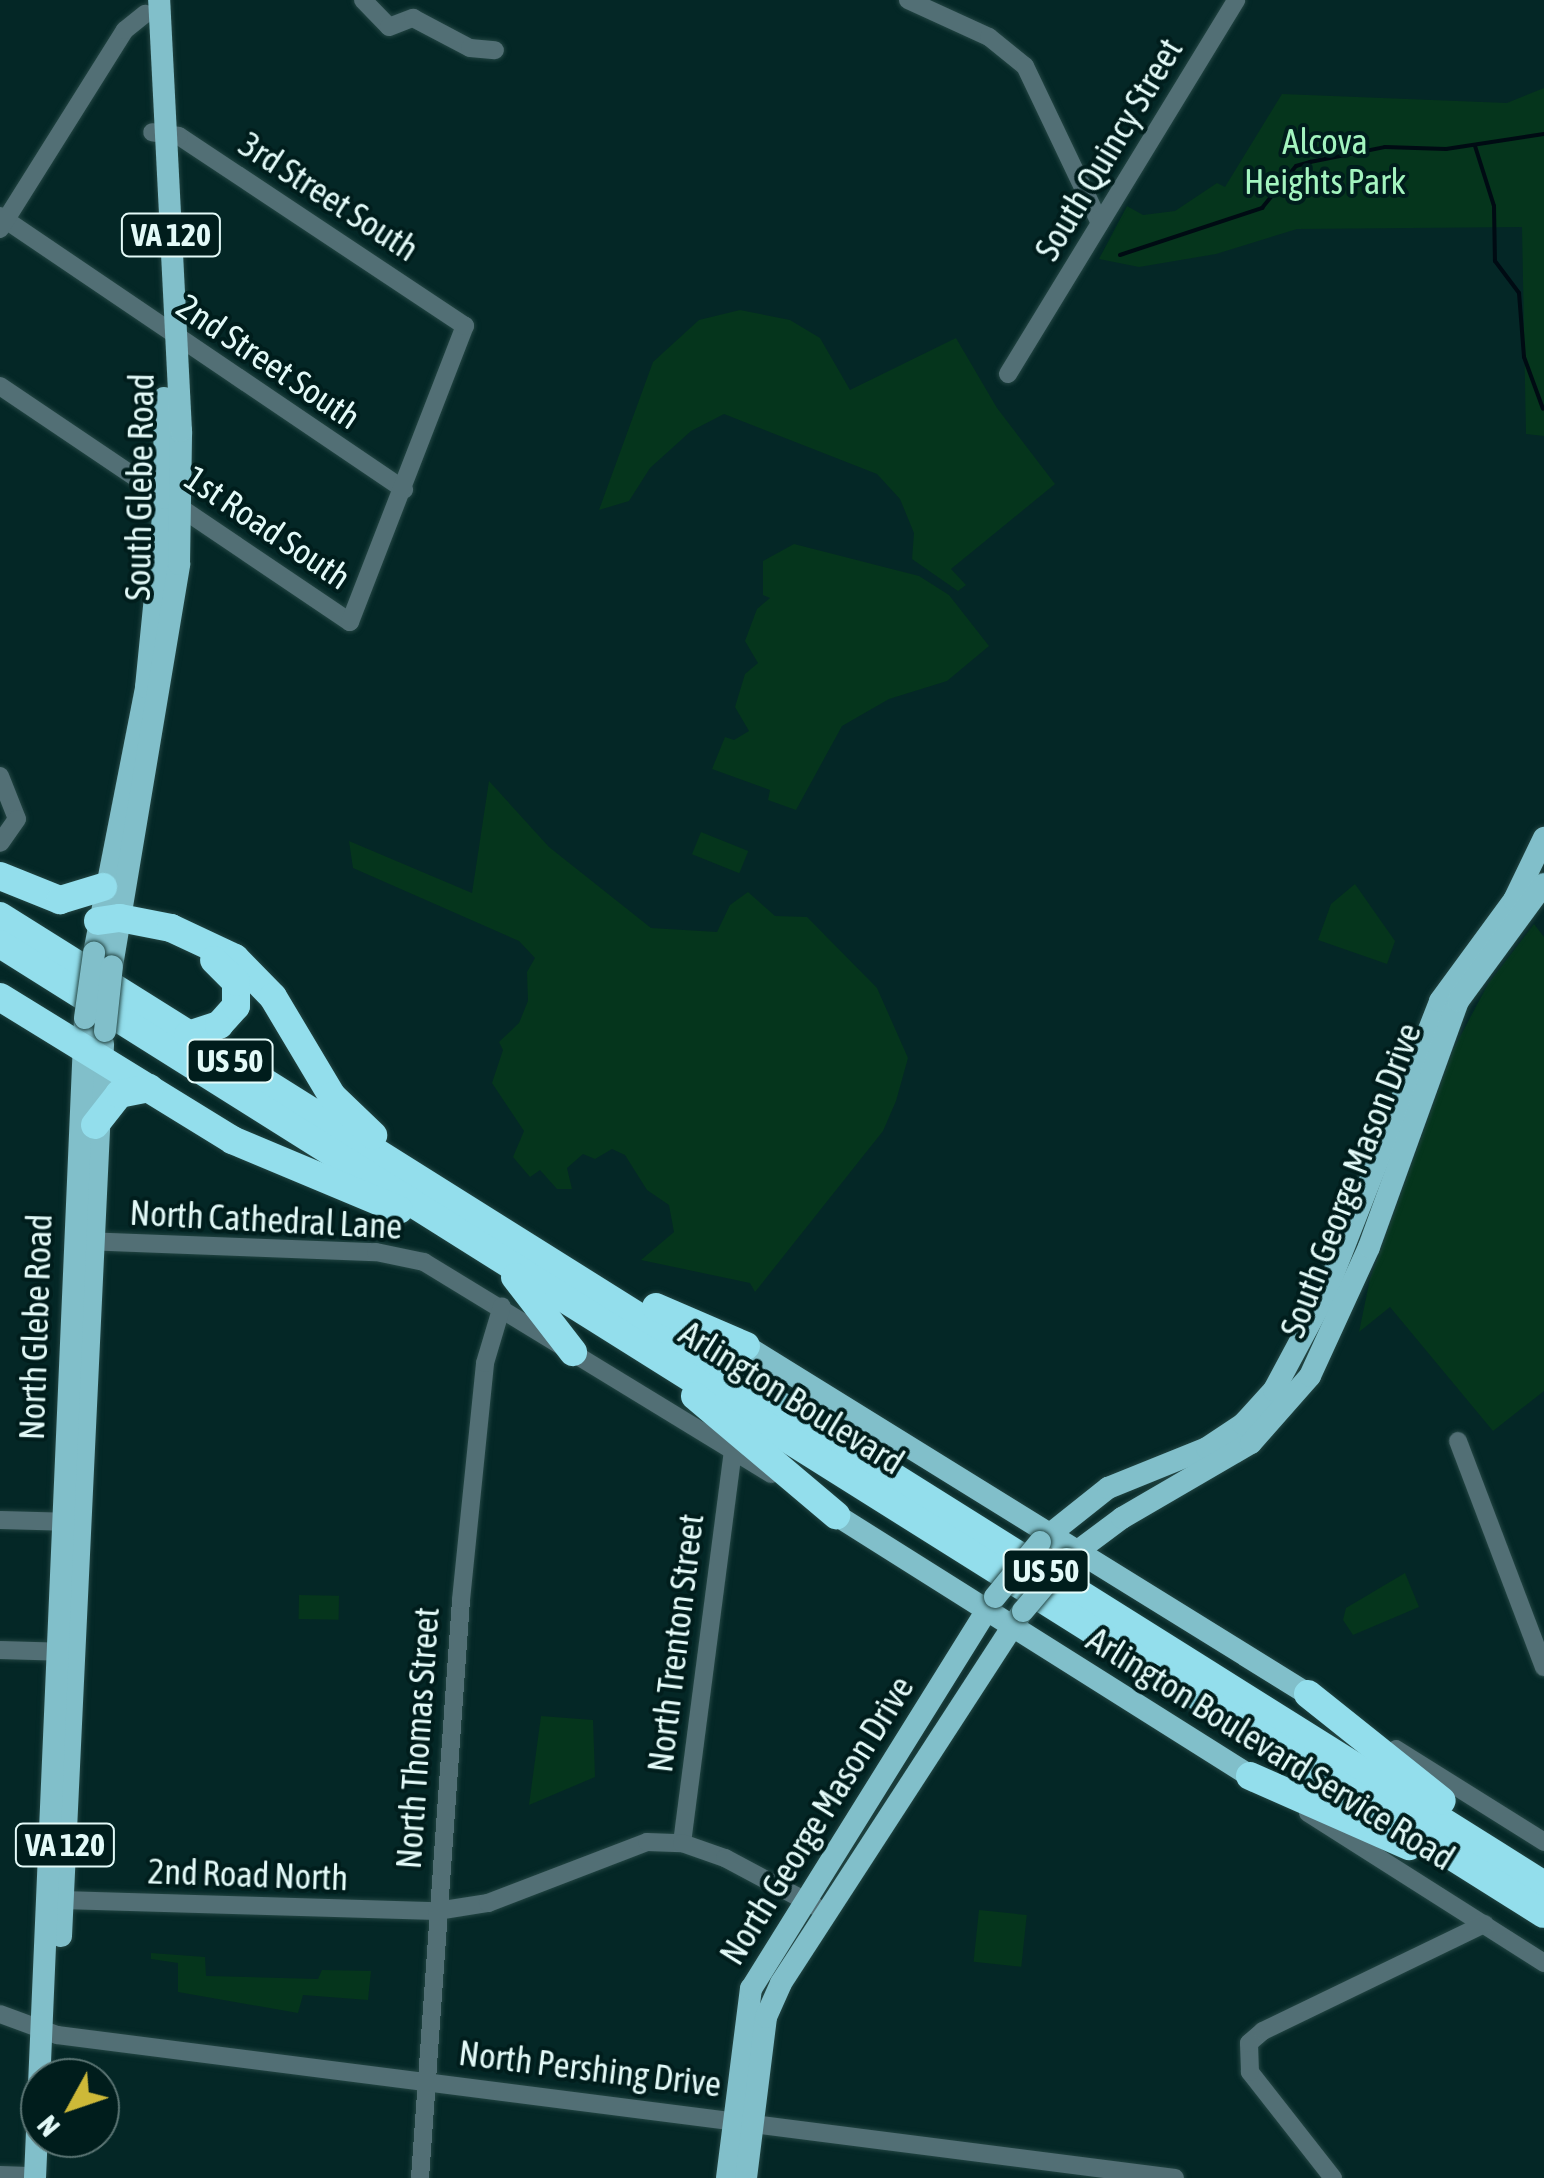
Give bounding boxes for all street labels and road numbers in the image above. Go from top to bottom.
street label: South Quincy Street [1025,31,1191,267]
street label: 3rd Street South [232,123,426,269]
road number: VA 120 [119,208,224,262]
street label: 2nd Street South [170,284,368,438]
street label: South Glebe Road [116,373,162,601]
street label: 1st Road South [177,456,359,598]
street label: South George Mason Drive [1271,1017,1429,1343]
road number: US 50 [185,1034,275,1088]
street label: North Cathedral Lane [129,1191,403,1247]
street label: North Glebe Road [10,1213,60,1441]
street label: Arlington Boulevard [672,1311,912,1483]
street label: North Trenton Street [638,1511,712,1775]
road number: US 50 [1001,1544,1091,1598]
street label: North Thomas Street [387,1606,447,1870]
street label: Arlington Boulevard Service Road [1080,1618,1462,1878]
street label: North George Mason Drive [710,1668,922,1972]
road number: VA 120 [12,1818,118,1872]
street label: 2nd Road North [147,1850,349,1898]
street label: North Pershing Drive [456,2031,724,2105]

